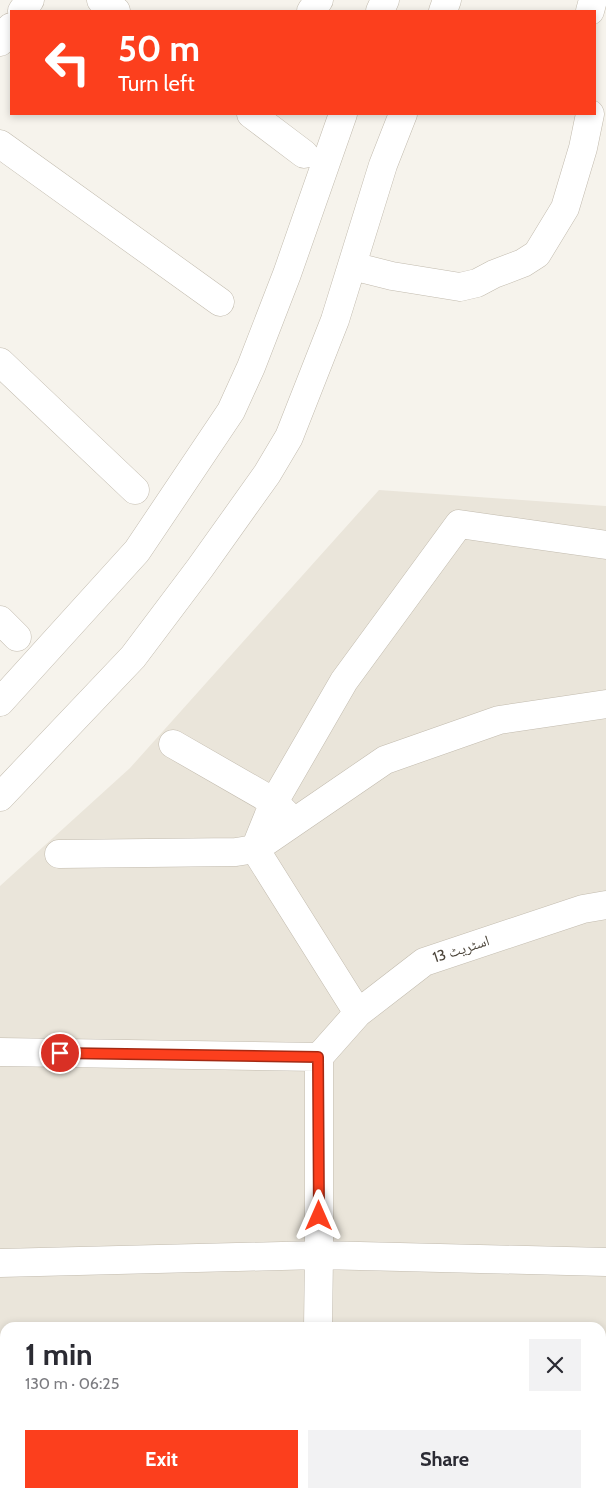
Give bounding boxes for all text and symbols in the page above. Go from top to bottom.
text: 50 m [118,27,200,70]
icon: left [35,30,100,95]
text: Turn left [118,70,195,97]
street label: اسٹریٹ 13 [430,931,492,967]
pin [39,1032,81,1074]
icon: arrive [46,1039,74,1067]
position arrow [292,1189,344,1241]
text: 1 min [25,1336,93,1373]
button: close [529,1339,581,1391]
text: 130 m · 06:25 [25,1374,119,1393]
button: Exit [25,1430,298,1488]
button: Share [308,1430,581,1488]

